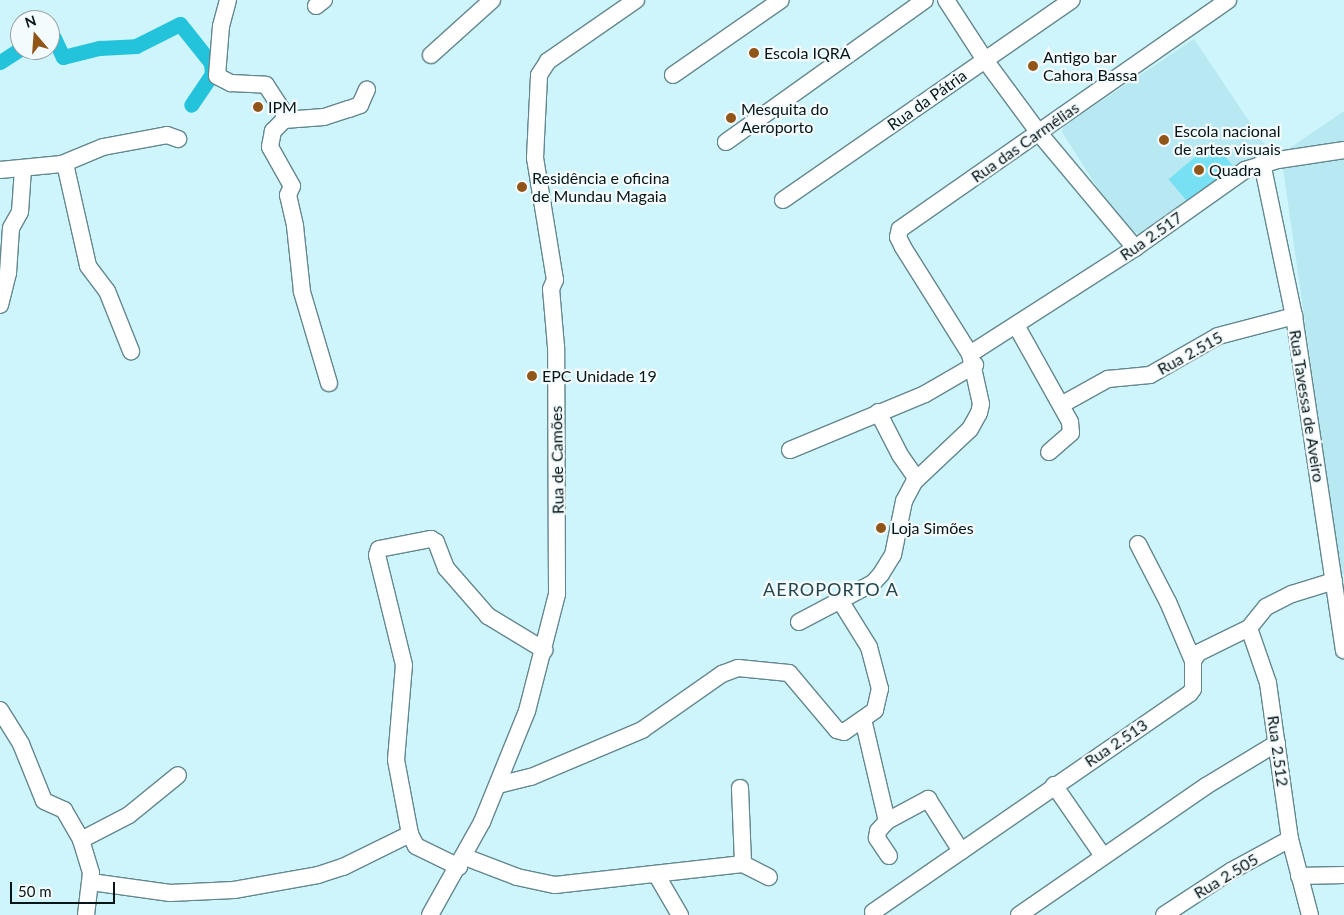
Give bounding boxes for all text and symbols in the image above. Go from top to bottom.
north arrow [10,10,60,60]
text: N [23,11,38,31]
place label: Escola IQRA [764,43,851,63]
marker: Escola IQRA [748,47,760,59]
place label: Antigo bar Cahora Bassa [1043,47,1137,85]
marker: Antigo bar Cahora Bassa [1027,60,1039,72]
street label: Rua da Pátria [884,66,970,134]
place label: IPM [268,97,297,117]
street label: Rua das Carmélias [967,98,1083,186]
place label: Mesquita do Aeroporto [741,99,829,137]
marker: IPM [252,101,264,113]
marker: Mesquita do Aeroporto [725,112,737,124]
place label: Escola nacional de artes visuais [1174,121,1281,159]
marker: Escola nacional de artes visuais [1158,134,1170,146]
place label: Quadra [1209,160,1261,180]
marker: Quadra [1193,164,1205,176]
place label: Residência e oficina de Mundau Magaia [532,168,670,206]
marker: Residência e oficina de Mundau Magaia [516,181,528,193]
street label: Rua 2.517 [1116,208,1186,264]
street label: Rua 2.515 [1154,327,1226,379]
street label: Rua Tavessa de Aveiro [1285,328,1329,484]
place label: EPC Unidade 19 [542,366,657,386]
marker: EPC Unidade 19 [526,370,538,382]
street label: Rua de Camões [546,406,568,514]
place label: Loja Simões [891,518,974,538]
marker: Loja Simões [875,522,887,534]
district label: AEROPORTO A [761,578,901,600]
street label: Rua 2.512 [1264,714,1292,788]
street label: Rua 2.513 [1081,715,1151,771]
street label: Rua 2.505 [1190,849,1262,903]
scale bar [12,872,118,904]
text: 50 m [18,882,52,900]

